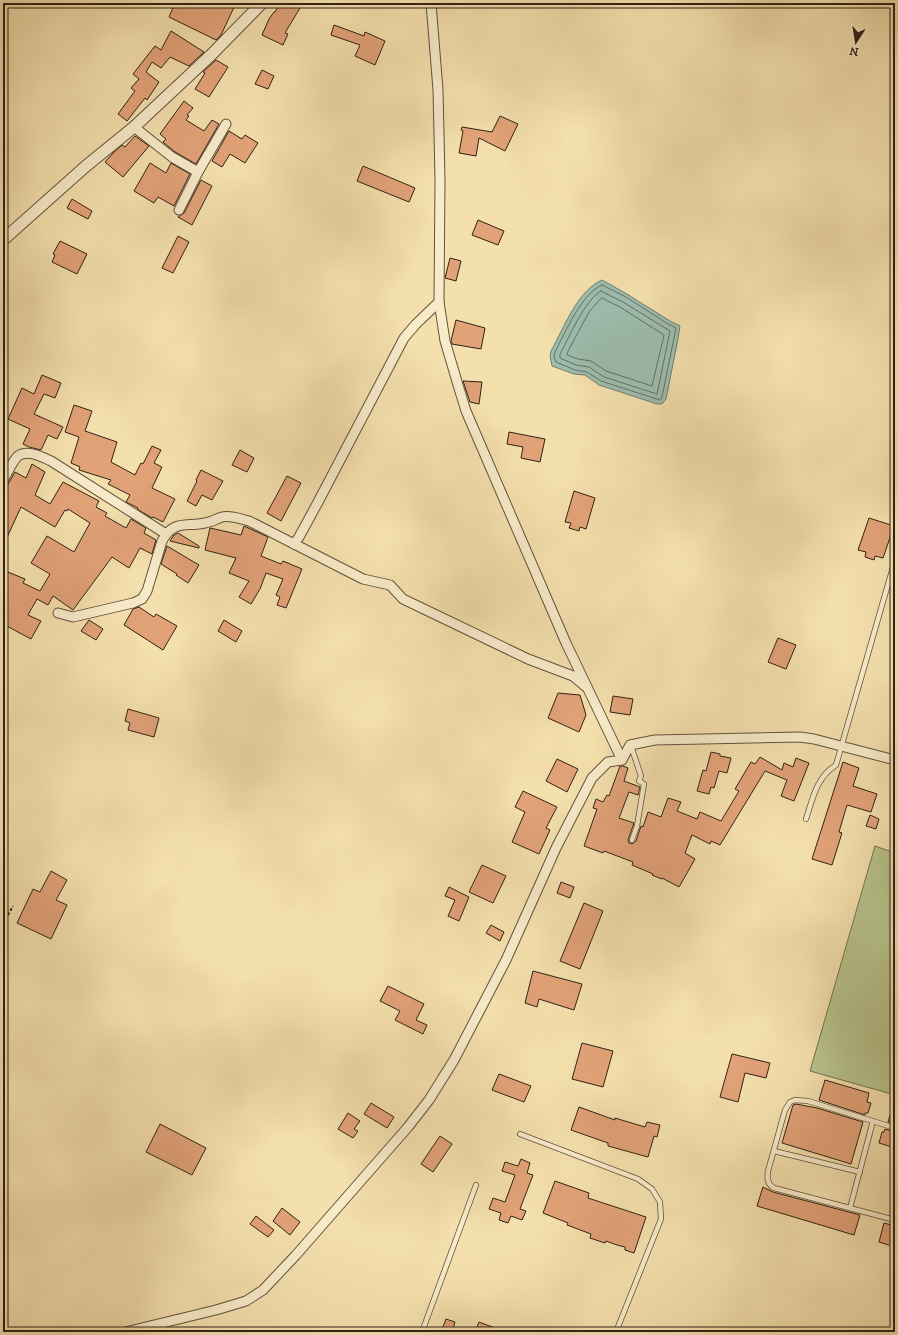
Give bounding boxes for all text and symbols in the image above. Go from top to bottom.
north arrow [836,22,876,62]
text: N [848,43,860,59]

